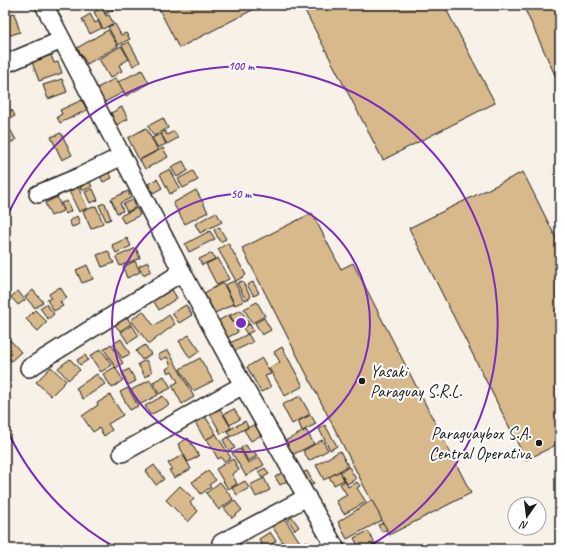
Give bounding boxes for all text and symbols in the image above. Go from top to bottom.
text: 100 m [228,58,255,74]
text: 50 m [231,186,252,202]
centre of rings [234,316,248,330]
place label: Yasaki Paraguay S.R.L. [370,361,463,402]
marker: Yasaki Paraguay S.R.L. [357,376,367,386]
place label: Paraguaybox S.A. Central Operativa [429,423,533,464]
marker: Paraguaybox S.A. Central Operativa [534,438,544,448]
north arrow [507,496,547,536]
text: N [517,518,530,533]

